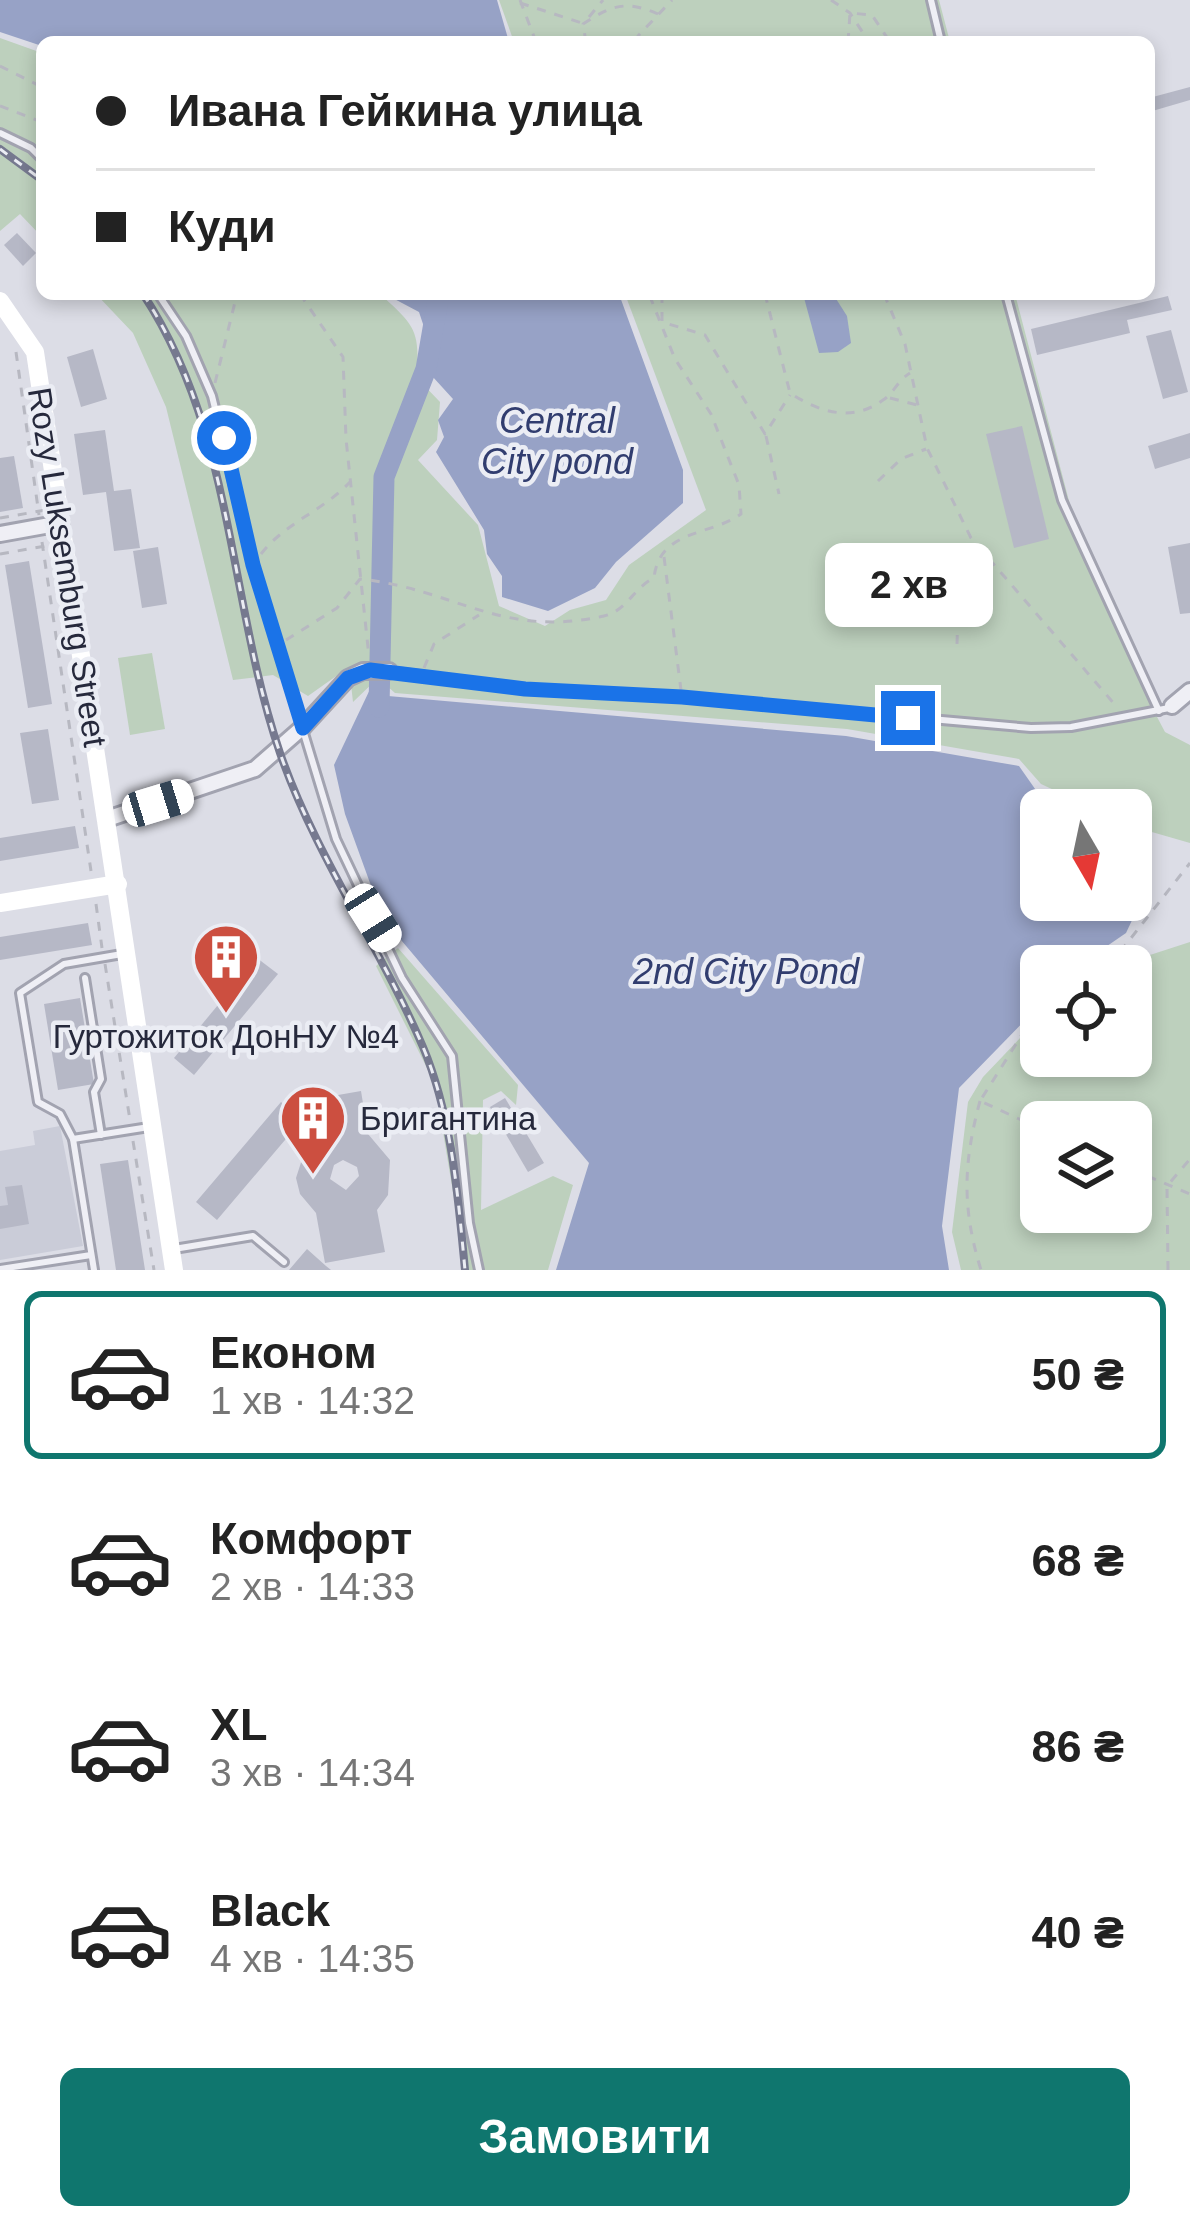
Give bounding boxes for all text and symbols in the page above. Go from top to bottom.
text: Ивана Гейкина улица [168,85,642,136]
text: Куди [168,201,276,252]
street label: Rozy Luksemburg Street [21,385,114,749]
water label: Central City pond [481,400,634,482]
route start [197,411,251,465]
callout: 2 хв [824,544,992,628]
text: 2 хв [870,563,948,606]
route end [881,691,935,745]
car [118,775,198,831]
north arrow [1020,789,1152,921]
map controls [1020,789,1152,1233]
car [339,878,407,958]
building icon: Гуртожиток ДонНУ №4 [191,922,261,1016]
button: locate [1020,945,1152,1077]
water label: 2nd City Pond [632,951,860,992]
place label: Гуртожиток ДонНУ №4 [53,1018,399,1055]
building icon: Бригантина [278,1083,348,1177]
place label: Бригантина [360,1100,537,1137]
button: layers [1020,1101,1152,1233]
icon: car [66,1321,174,1429]
text: Економ [210,1327,377,1378]
text: 50 ₴ [1031,1349,1124,1400]
text: 1 хв · 14:32 [210,1379,415,1422]
icon: car [66,1507,174,1615]
text: Комфорт [210,1513,412,1564]
text: 68 ₴ [1031,1535,1124,1586]
text: 2 хв · 14:33 [210,1565,415,1608]
icon: car [66,1693,174,1801]
text: XL [210,1699,268,1750]
text: 86 ₴ [1031,1721,1124,1772]
text: 3 хв · 14:34 [210,1751,415,1794]
icon: car [66,1879,174,1987]
text: Black [210,1885,330,1936]
text: 40 ₴ [1031,1907,1124,1958]
text: 4 хв · 14:35 [210,1937,415,1980]
button: Замовити [60,2068,1130,2206]

